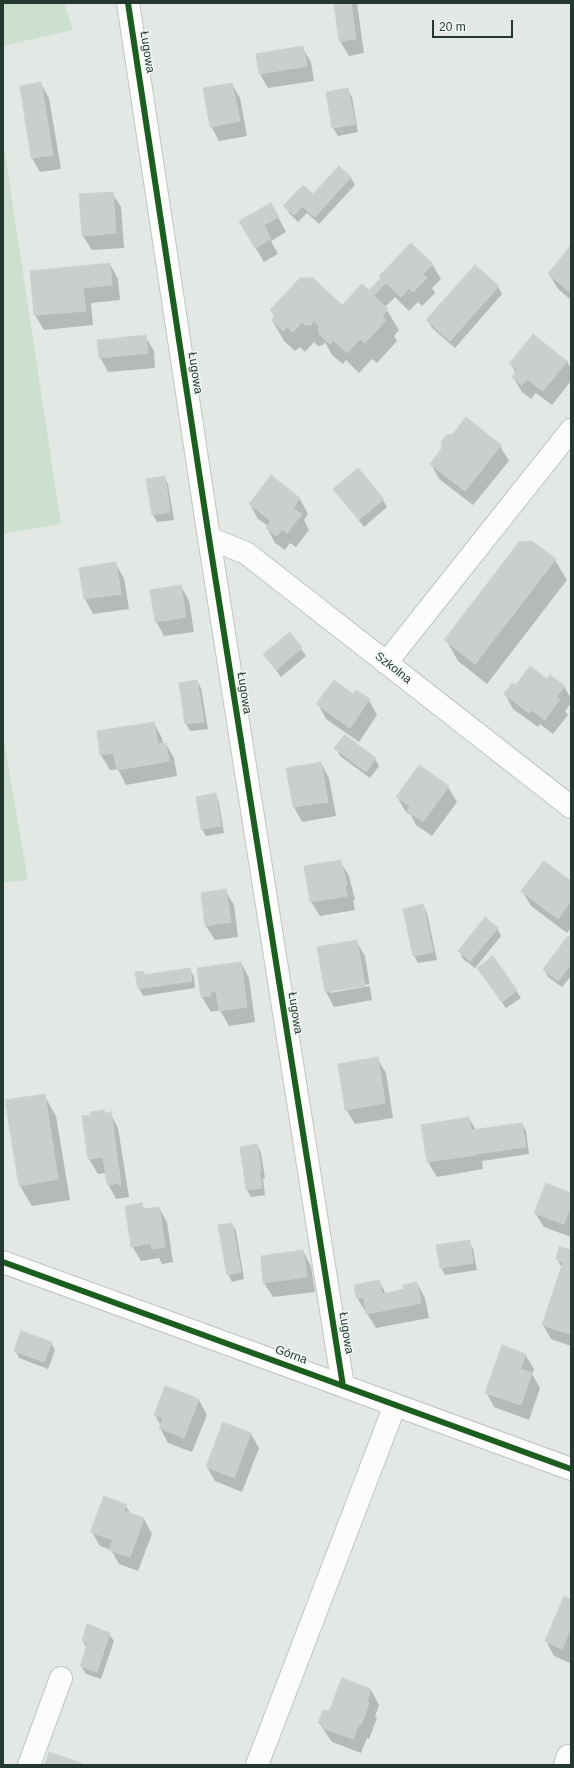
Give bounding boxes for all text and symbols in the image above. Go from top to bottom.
scale bar [434,12,515,38]
text: 20 m [439,20,466,34]
street label: Ługowa [137,30,157,74]
street label: Ługowa [185,351,205,395]
street label: Szkolna [372,649,414,687]
street label: Ługowa [234,671,254,715]
street label: Ługowa [285,991,305,1035]
street label: Ługowa [336,1311,356,1355]
street label: Górna [273,1343,309,1367]

